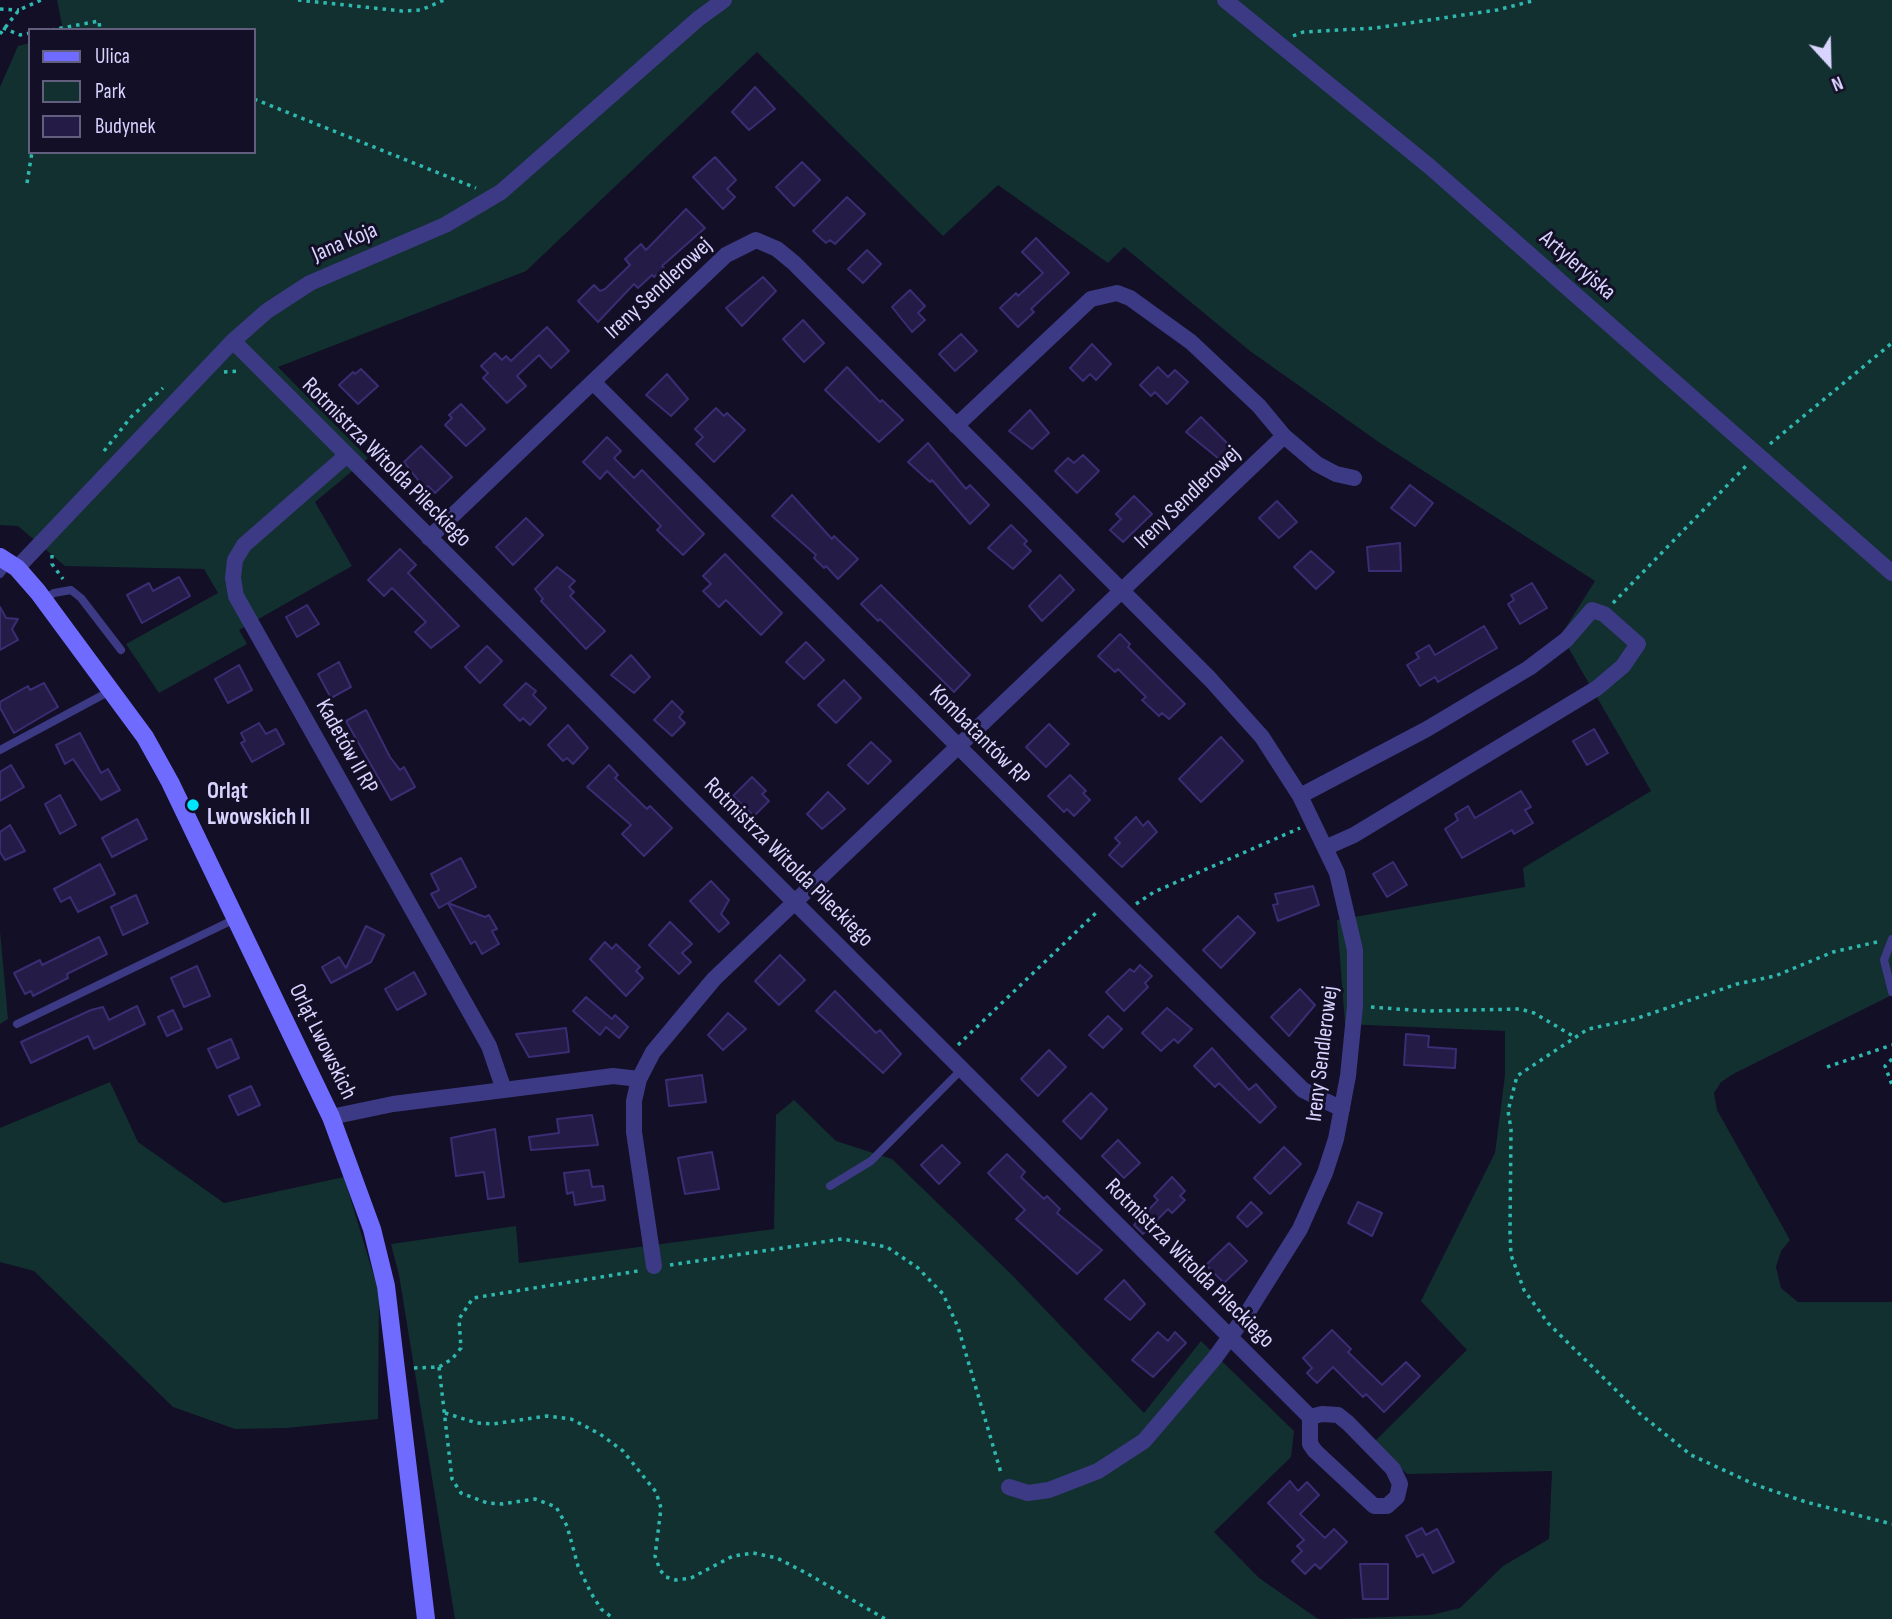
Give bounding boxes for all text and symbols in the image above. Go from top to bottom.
legend [28,28,256,154]
north arrow [1794,28,1864,98]
text: Ulica [95,44,130,69]
text: N [1828,70,1846,95]
text: Park [95,79,126,104]
text: Budynek [95,114,155,139]
street label: Jana Koja [308,217,382,269]
street label: Artyleryjska [1533,225,1621,307]
street label: Ireny Sendlerowej [600,232,718,346]
street label: Rotmistrza Witolda Pileckiego [296,373,476,553]
street label: Ireny Sendlerowej [1129,441,1247,555]
street label: Kombatantów RP [923,680,1035,792]
street label: Kadetów II RP [309,695,383,799]
street label: Rotmistrza Witolda Pileckiego [698,773,878,953]
place label: Orląt Lwowskich II [207,778,310,832]
marker: Orląt Lwowskich II [185,797,201,813]
street label: Orląt Lwowskich [282,980,362,1104]
street label: Ireny Sendlerowej [1301,985,1345,1123]
street label: Rotmistrza Witolda Pileckiego [1099,1174,1279,1354]

